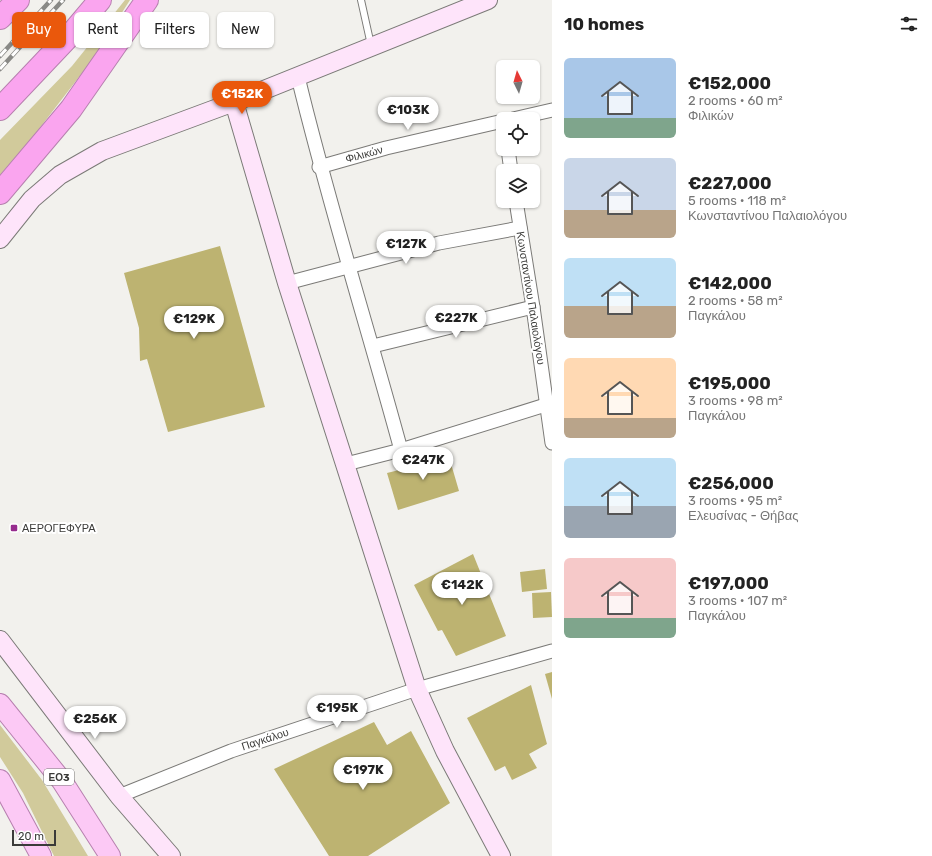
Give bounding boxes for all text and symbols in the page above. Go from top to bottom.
chip: Buy [12,12,66,48]
chip: Rent [74,12,132,48]
chip: Filters [140,12,209,48]
chip: New [217,12,274,48]
icon: filters [898,13,920,35]
text: 10 homes [564,14,644,34]
north arrow [496,60,540,104]
map controls [496,60,540,208]
text: €152,000 [688,73,771,93]
icon: home [596,74,644,122]
pin: €152K [214,81,270,115]
text: €152K [221,86,263,101]
text: 2 rooms · 60 m² [688,93,783,108]
pin: €103K [380,97,436,131]
text: €103K [387,102,429,117]
text: Φιλικών [688,108,734,123]
button: locate [496,112,540,156]
street label: Φιλικών [344,143,385,166]
button: layers [496,164,540,208]
text: €227,000 [688,173,772,193]
icon: home [596,174,644,222]
text: 5 rooms · 118 m² [688,193,786,208]
text: Κωνσταντίνου Παλαιολόγου [688,208,847,223]
pin: €127K [378,231,434,265]
street label: Κωνσταντίνου Παλαιολόγου [514,231,547,366]
text: €127K [385,236,427,251]
text: €142,000 [688,273,772,293]
icon: home [596,274,644,322]
text: 2 rooms · 58 m² [688,293,783,308]
pin: €227K [428,305,484,339]
pin: €129K [166,306,222,340]
text: Παγκάλου [688,308,746,323]
text: €227K [434,310,478,325]
text: €129K [173,311,215,326]
text: €195,000 [688,373,771,393]
icon: home [596,374,644,422]
text: 3 rooms · 98 m² [688,393,783,408]
text: Παγκάλου [688,408,746,423]
pin: €247K [395,447,451,481]
text: €247K [401,452,445,467]
text: €256,000 [688,473,774,493]
icon: home [596,474,644,522]
text: 3 rooms · 95 m² [688,493,782,508]
text: Ελευσίνας - Θήβας [688,508,799,523]
place label: ΑΕΡΟΓΕΦΥΡΑ [22,522,96,535]
marker: ΑΕΡΟΓΕΦΥΡΑ [9,523,19,533]
pin: €142K [434,572,490,606]
text: €197,000 [688,573,769,593]
icon: home [596,574,644,622]
text: €142K [441,577,483,592]
text: 3 rooms · 107 m² [688,593,787,608]
text: Παγκάλου [688,608,746,623]
pin: €195K [309,695,365,729]
text: €195K [316,700,358,715]
pin: €256K [67,706,123,740]
text: €256K [73,711,117,726]
street label: Παγκάλου [240,726,290,753]
pin: €197K [335,757,391,791]
text: €197K [342,762,384,777]
road number: ΕΟ3 [44,769,74,785]
scale bar [12,828,56,847]
text: 20 m [18,830,44,843]

